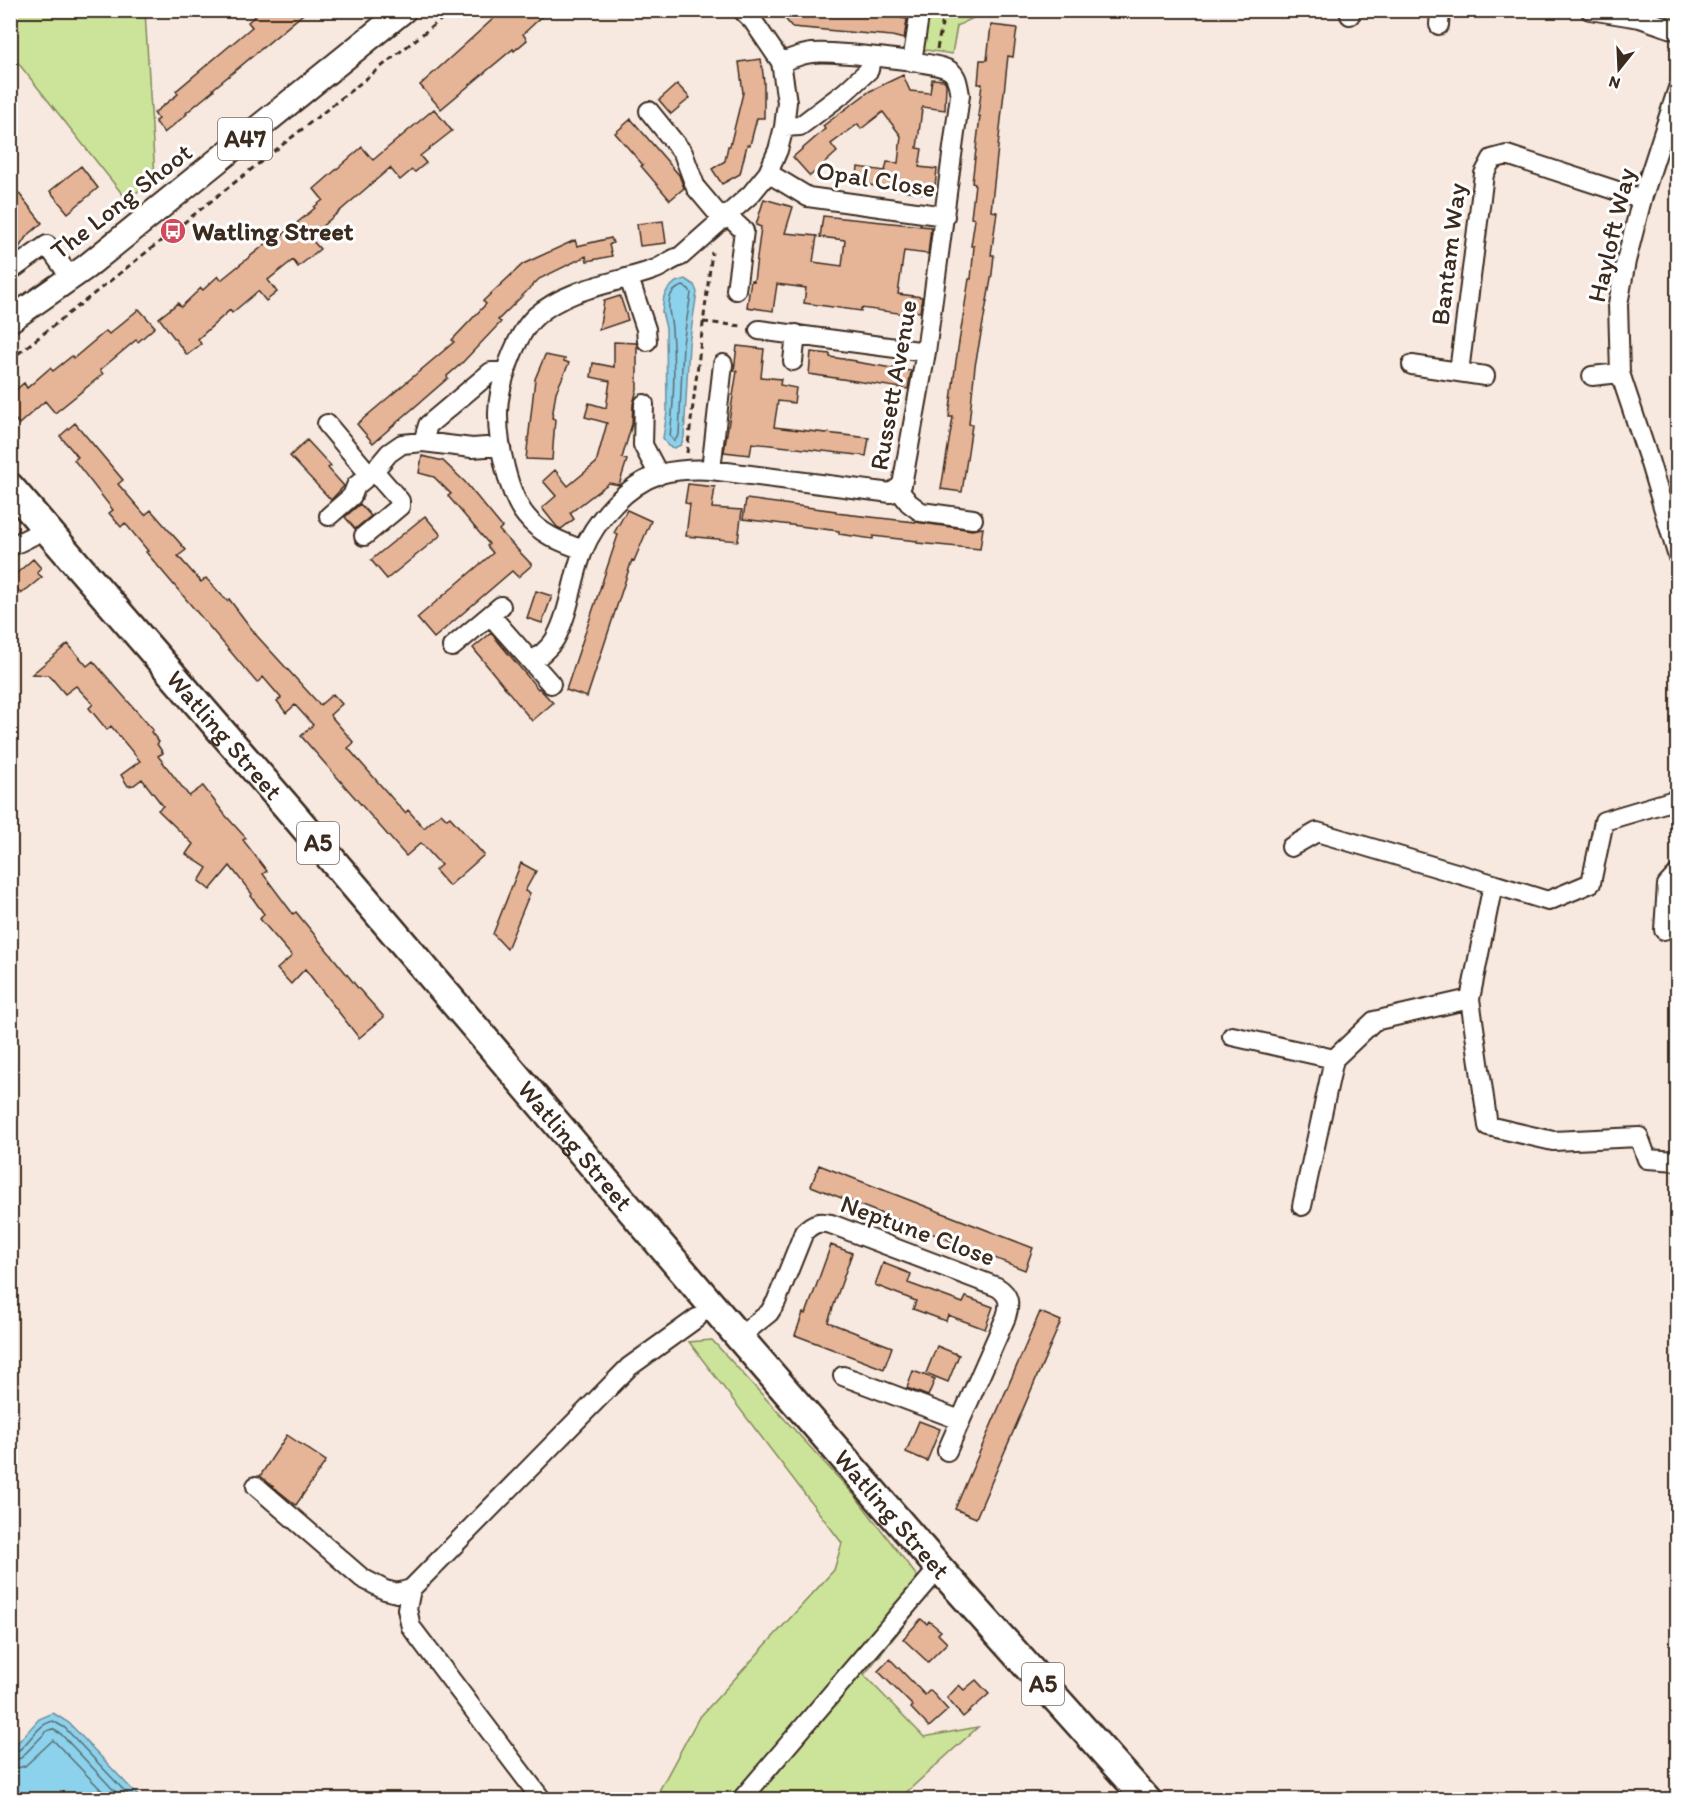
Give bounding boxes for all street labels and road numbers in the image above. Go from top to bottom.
road number: A47 [218,118,272,160]
street label: The Long Shoot [44,136,198,266]
street label: Opal Close [814,154,938,204]
street label: Hayloft Way [1580,165,1642,305]
street label: Bantam Way [1423,181,1473,327]
street label: Russett Avenue [862,297,924,473]
street label: Watling Street [160,663,290,807]
road number: A5 [297,822,339,864]
street label: Watling Street [511,1074,640,1217]
street label: Neptune Close [836,1187,1000,1273]
street label: Watling Street [827,1442,957,1586]
road number: A5 [1022,1663,1064,1705]

